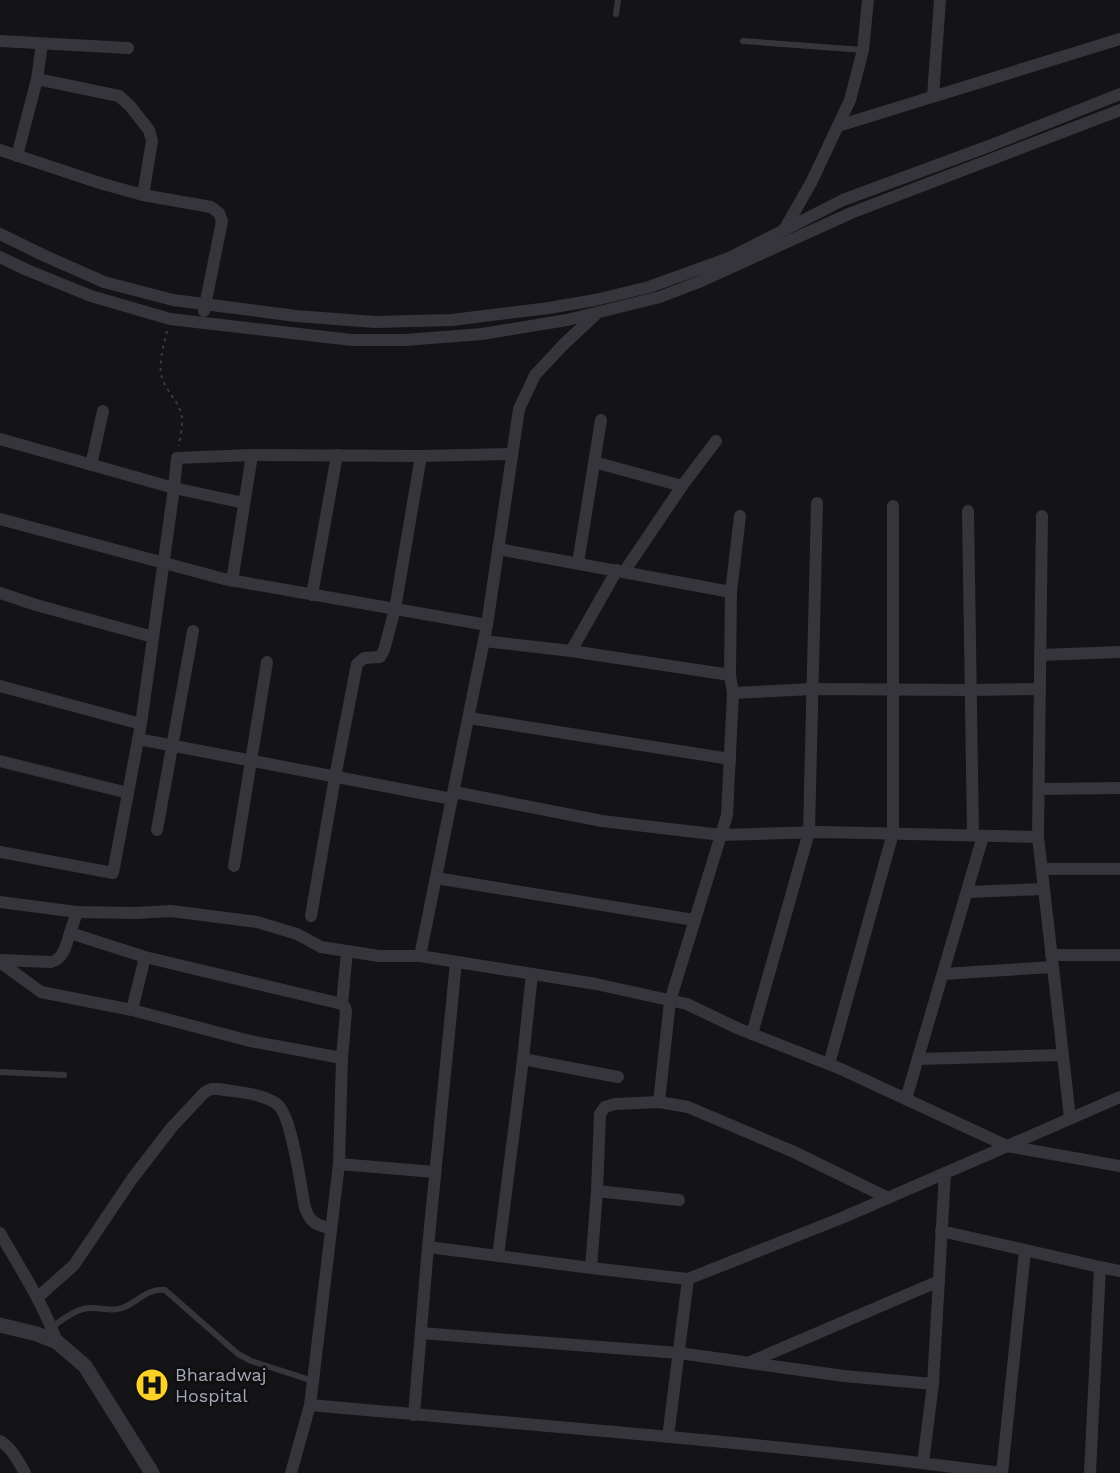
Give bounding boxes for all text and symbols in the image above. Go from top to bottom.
place label: Bharadwaj Hospital [175,1364,266,1406]
hospital icon: Bharadwaj Hospital [134,1367,170,1403]

